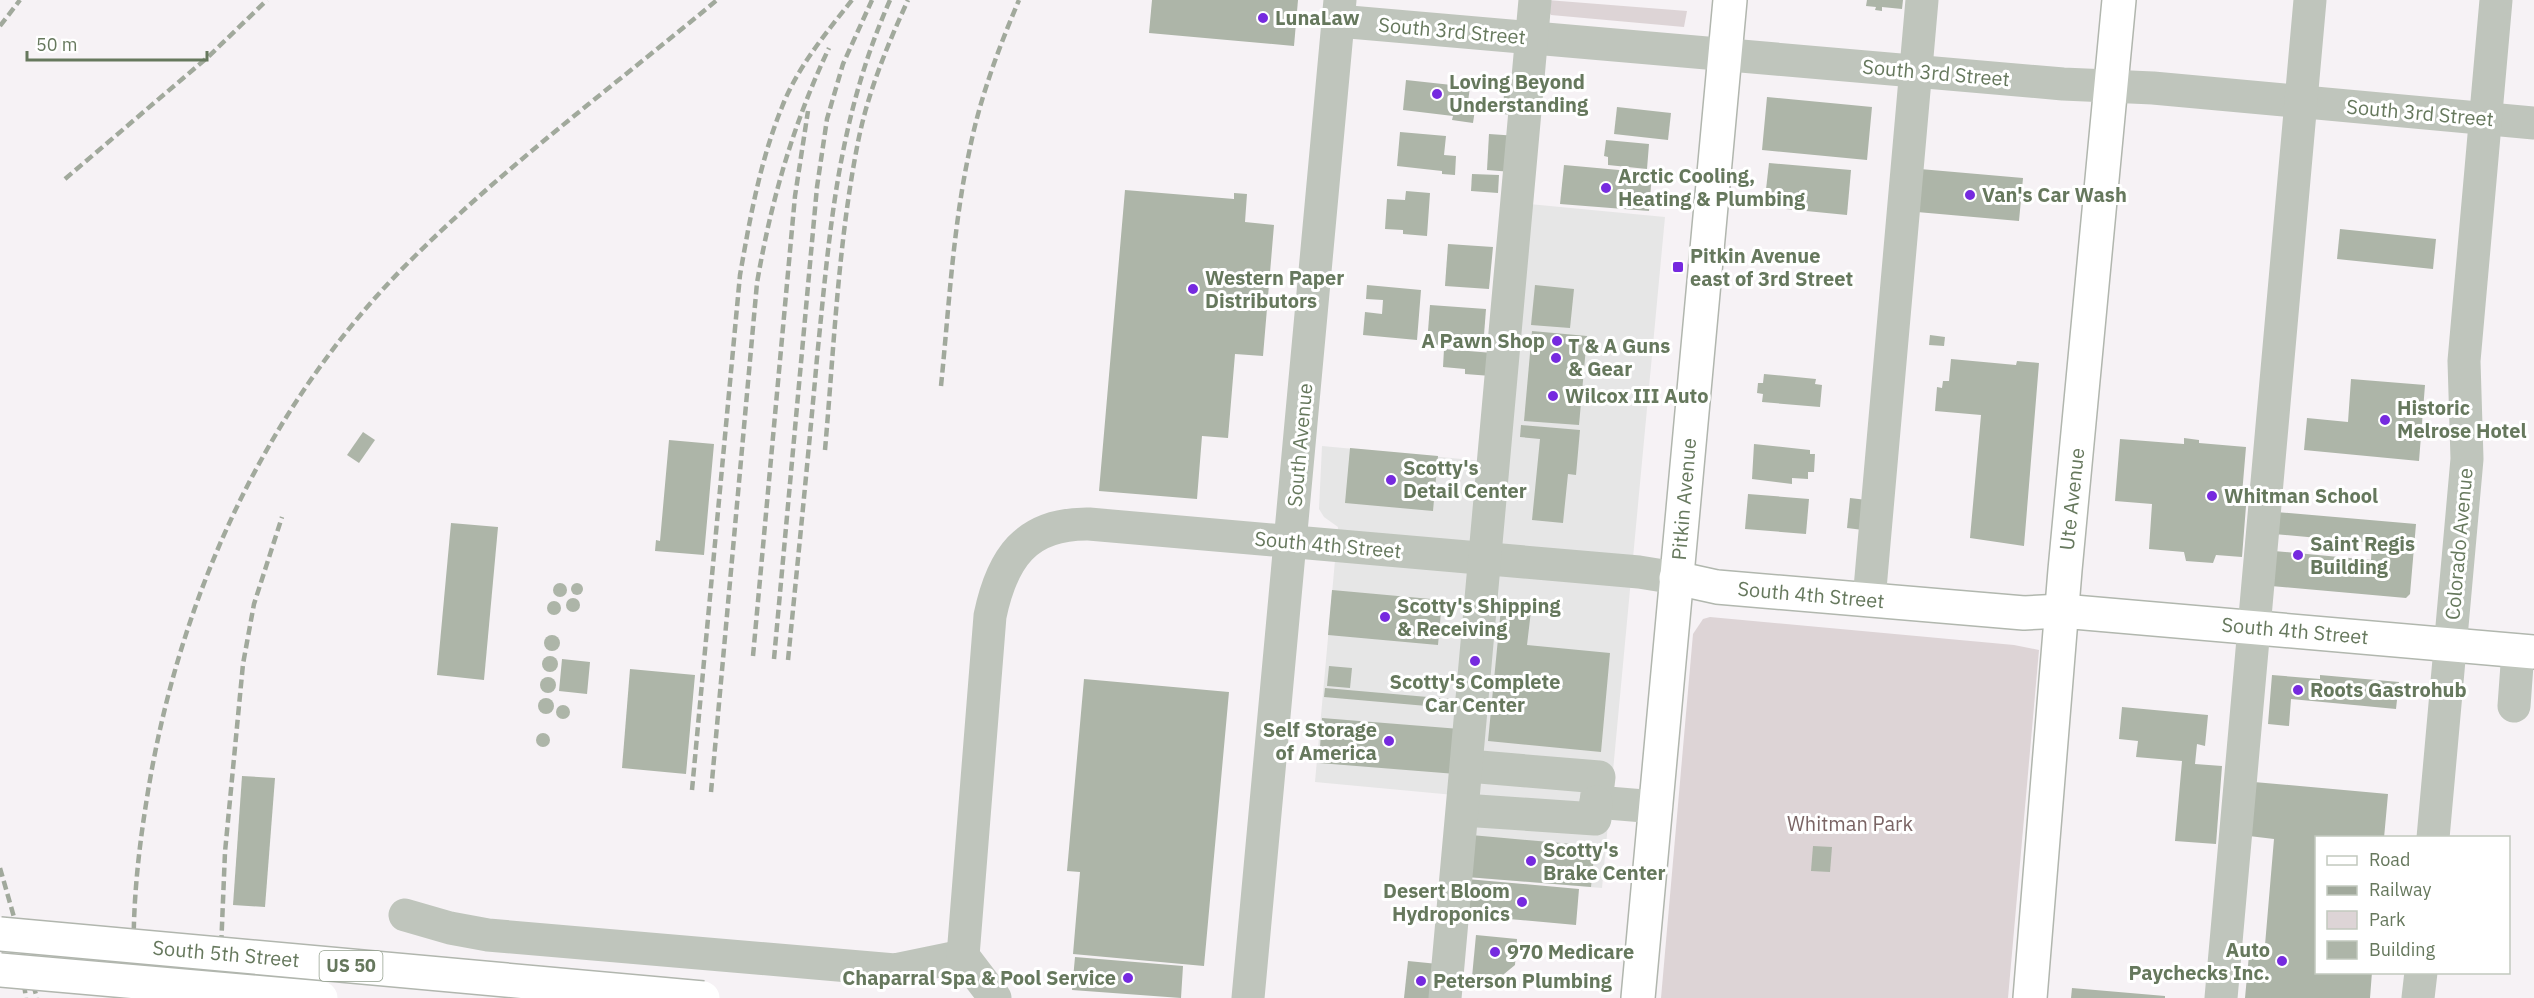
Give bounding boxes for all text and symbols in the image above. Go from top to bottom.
place label: LunaLaw [1275,4,1360,31]
marker: LunaLaw [1256,11,1270,25]
street label: South 3rd Street [1377,11,1527,50]
scale bar [27,24,207,62]
text: 50 m [36,33,78,56]
street label: South 3rd Street [1861,53,2011,92]
place label: Loving Beyond Understanding [1449,68,1589,118]
marker: Loving Beyond Understanding [1430,87,1444,101]
street label: South 3rd Street [2345,93,2495,132]
place label: Arctic Cooling, Heating & Plumbing [1618,162,1806,212]
marker: Arctic Cooling, Heating & Plumbing [1599,181,1613,195]
place label: Van's Car Wash [1982,181,2127,208]
marker: Van's Car Wash [1963,188,1977,202]
place label: Pitkin Avenue east of 3rd Street [1690,242,1853,292]
marker: Pitkin Avenue east of 3rd Street [1671,260,1685,274]
place label: Western Paper Distributors [1205,264,1344,314]
marker: Western Paper Distributors [1186,282,1200,296]
place label: A Pawn Shop [1421,327,1545,354]
place label: T & A Guns & Gear [1568,332,1670,382]
marker: A Pawn Shop [1550,334,1564,348]
marker: T & A Guns & Gear [1549,351,1563,365]
street label: South Avenue [1281,382,1318,508]
place label: Wilcox III Auto [1565,382,1708,409]
marker: Wilcox III Auto [1546,389,1560,403]
place label: Historic Melrose Hotel [2397,394,2527,444]
marker: Historic Melrose Hotel [2378,413,2392,427]
street label: Pitkin Avenue [1665,437,1702,561]
street label: Ute Avenue [2053,446,2090,552]
place label: Scotty's Detail Center [1403,454,1527,504]
street label: Colorado Avenue [2438,467,2479,621]
marker: Scotty's Detail Center [1384,473,1398,487]
place label: Whitman School [2224,482,2378,509]
marker: Whitman School [2205,489,2219,503]
street label: South 4th Street [1254,525,1403,564]
place label: Saint Regis Building [2310,530,2415,580]
marker: Saint Regis Building [2291,548,2305,562]
street label: South 4th Street [1737,575,1886,614]
place label: Scotty's Shipping & Receiving [1397,592,1561,642]
marker: Scotty's Shipping & Receiving [1378,610,1392,624]
street label: South 4th Street [2221,611,2370,650]
marker: Scotty's Complete Car Center [1468,654,1482,668]
place label: Scotty's Complete Car Center [1390,668,1560,718]
place label: Roots Gastrohub [2310,676,2467,703]
marker: Roots Gastrohub [2291,683,2305,697]
place label: Self Storage of America [1263,716,1377,766]
marker: Self Storage of America [1382,734,1396,748]
park label: Whitman Park [1787,810,1913,837]
place label: Scotty's Brake Center [1543,836,1666,886]
legend [2315,836,2510,974]
text: Road [2369,848,2410,871]
marker: Scotty's Brake Center [1524,854,1538,868]
place label: Desert Bloom Hydroponics [1383,877,1510,927]
text: Railway [2369,878,2431,901]
marker: Desert Bloom Hydroponics [1515,895,1529,909]
text: Park [2369,908,2406,931]
street label: South 5th Street [152,934,301,973]
place label: Auto Paychecks Inc. [2128,936,2270,986]
place label: 970 Medicare [1507,938,1634,965]
text: Building [2369,938,2436,961]
marker: 970 Medicare [1488,945,1502,959]
road number: US 50 [320,951,382,981]
marker: Auto Paychecks Inc. [2275,954,2289,968]
place label: Chaparral Spa & Pool Service [842,964,1116,991]
place label: Peterson Plumbing [1433,967,1613,994]
marker: Chaparral Spa & Pool Service [1121,971,1135,985]
marker: Peterson Plumbing [1414,974,1428,988]

